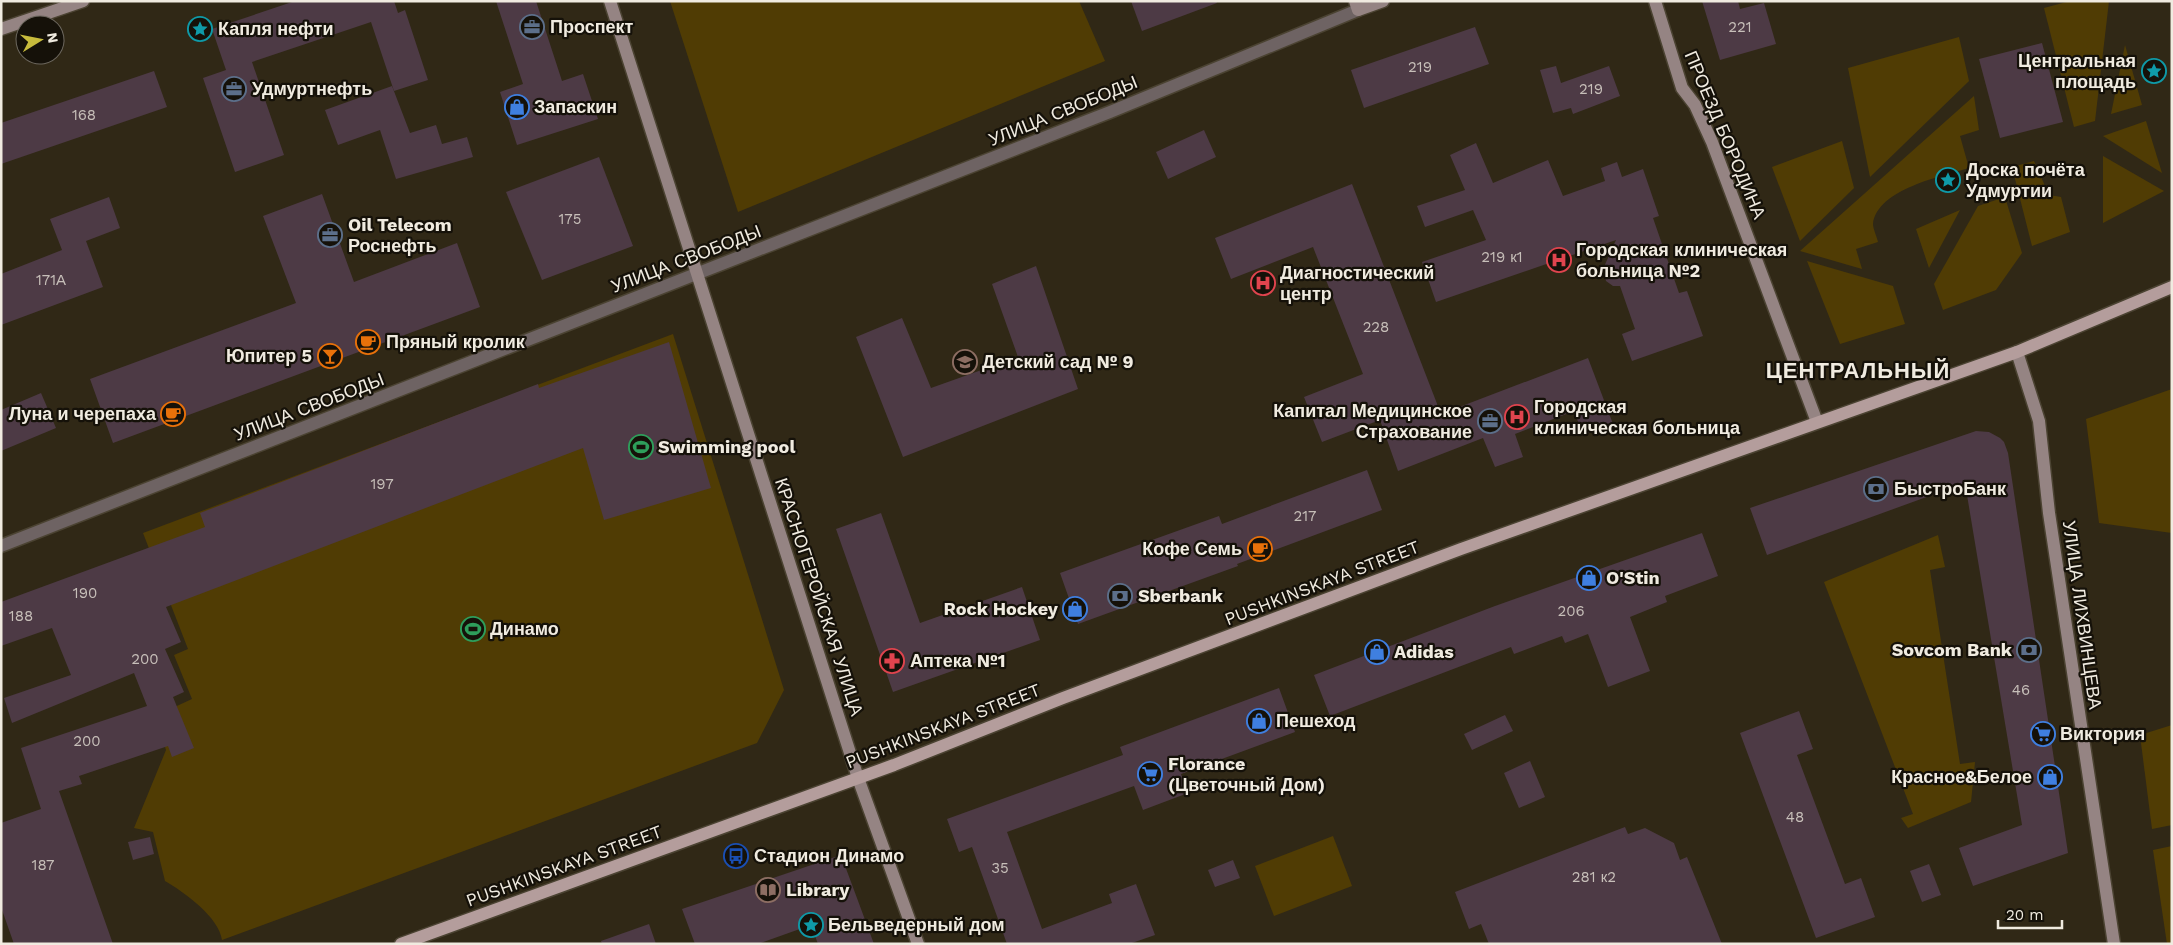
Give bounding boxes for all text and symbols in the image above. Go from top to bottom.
office icon: Проспект [519,14,545,40]
north arrow [15,15,65,65]
place icon: Капля нефти [187,16,213,42]
place label: Проспект [550,16,634,37]
place label: Капля нефти [218,18,333,39]
house number: 221 [1728,18,1752,36]
text: N [44,31,62,44]
street label: ПРОЕЗД БОРОДИНА [1681,48,1770,222]
place label: Центральная площадь [2018,50,2136,92]
house number: 219 [1408,58,1432,76]
place icon: Центральная площадь [2141,58,2167,84]
street label: УЛИЦА СВОБОДЫ [985,71,1140,150]
office icon: Удмуртнефть [221,76,247,102]
place label: Удмуртнефть [252,78,372,99]
house number: 219 [1579,80,1603,98]
shop icon: Запаскин [504,94,530,120]
place label: Запаскин [534,96,617,117]
house number: 168 [72,106,96,124]
place label: Доска почёта Удмуртии [1966,159,2086,201]
place icon: Доска почёта Удмуртии [1935,167,1961,193]
house number: 175 [559,210,582,228]
place label: Oil Telecom Роснефть [348,214,452,256]
street label: УЛИЦА СВОБОДЫ [608,220,764,297]
office icon: Oil Telecom Роснефть [317,222,343,248]
place label: Городская клиническая больница №2 [1576,239,1787,281]
hospital icon: Городская клиническая больница №2 [1546,247,1572,273]
house number: 219 к1 [1481,248,1523,266]
place label: Диагностический центр [1280,262,1434,304]
hospital icon: Диагностический центр [1250,270,1276,296]
house number: 171А [36,271,66,289]
house number: 228 [1363,318,1389,336]
cafe icon: Пряный кролик [355,329,381,355]
place label: Пряный кролик [386,331,526,352]
bar icon: Юпитер 5 [317,343,343,369]
place label: Юпитер 5 [226,345,312,366]
school or university icon: Детский сад № 9 [952,349,978,375]
place label: Детский сад № 9 [982,351,1134,372]
district label: ЦЕНТРАЛЬНЫЙ [1766,358,1950,383]
street label: УЛИЦА СВОБОДЫ [231,368,387,445]
place label: Городская клиническая больница [1534,396,1741,438]
place label: Капитал Медицинское Страхование [1273,400,1472,442]
cafe icon: Луна и черепаха [160,401,186,427]
place label: Луна и черепаха [9,403,157,424]
hospital icon: Городская клиническая больница [1504,404,1530,430]
office icon: Капитал Медицинское Страхование [1477,408,1503,434]
sports icon: Swimming pool [628,434,654,460]
place label: Swimming pool [658,436,795,457]
house number: 197 [370,475,394,493]
street label: КРАСНОГЕРОЙСКАЯ УЛИЦА [771,475,868,718]
bank icon: БыстроБанк [1863,476,1889,502]
place label: БыстроБанк [1894,478,2007,499]
house number: 217 [1293,507,1317,525]
street label: УЛИЦА ЛИХВИНЦЕВА [2059,519,2106,711]
street label: PUSHKINSKAYA STREET [1221,536,1422,629]
cafe icon: Кофе Семь [1247,536,1273,562]
place label: Кофе Семь [1142,538,1242,559]
shop icon: O'Stin [1576,565,1602,591]
place label: O'Stin [1606,567,1660,588]
bank icon: Sberbank [1107,583,1133,609]
house number: 190 [73,584,97,602]
place label: Sberbank [1138,585,1224,606]
shop icon: Rock Hockey [1062,596,1088,622]
place label: Rock Hockey [943,598,1059,619]
house number: 206 [1557,602,1585,620]
house number: 188 [9,607,33,625]
sports icon: Динамо [460,616,486,642]
place label: Динамо [490,618,559,639]
bank icon: Sovcom Bank [2016,637,2042,663]
shop icon: Adidas [1364,639,1390,665]
place label: Sovcom Bank [1892,639,2013,660]
place label: Adidas [1394,641,1454,662]
pharmacy icon: Аптека №1 [879,648,905,674]
house number: 200 [131,650,159,668]
place label: Аптека №1 [910,650,1006,671]
street label: PUSHKINSKAYA STREET [842,679,1043,772]
house number: 46 [2012,681,2030,699]
shop icon: Пешеход [1246,708,1272,734]
place label: Пешеход [1276,710,1356,731]
supermarket icon: Виктория [2030,721,2056,747]
place label: Виктория [2060,723,2145,744]
house number: 200 [73,732,101,750]
place label: Florance (Цветочный Дом) [1168,753,1325,795]
supermarket icon: Florance (Цветочный Дом) [1137,761,1163,787]
shop icon: Красное&Белое [2037,764,2063,790]
place label: Красное&Белое [1891,766,2032,787]
house number: 48 [1786,808,1804,826]
street label: PUSHKINSKAYA STREET [463,820,665,911]
bus stop icon: Стадион Динамо [723,843,749,869]
place label: Стадион Динамо [754,845,904,866]
house number: 187 [32,856,54,874]
house number: 35 [991,859,1009,877]
house number: 281 к2 [1572,868,1616,886]
library icon: Library [755,877,781,903]
place label: Library [786,879,850,900]
scale bar [1998,898,2062,930]
text: 20 m [2006,906,2044,924]
place icon: Бельведерный дом [798,912,824,938]
place label: Бельведерный дом [828,914,1005,935]

